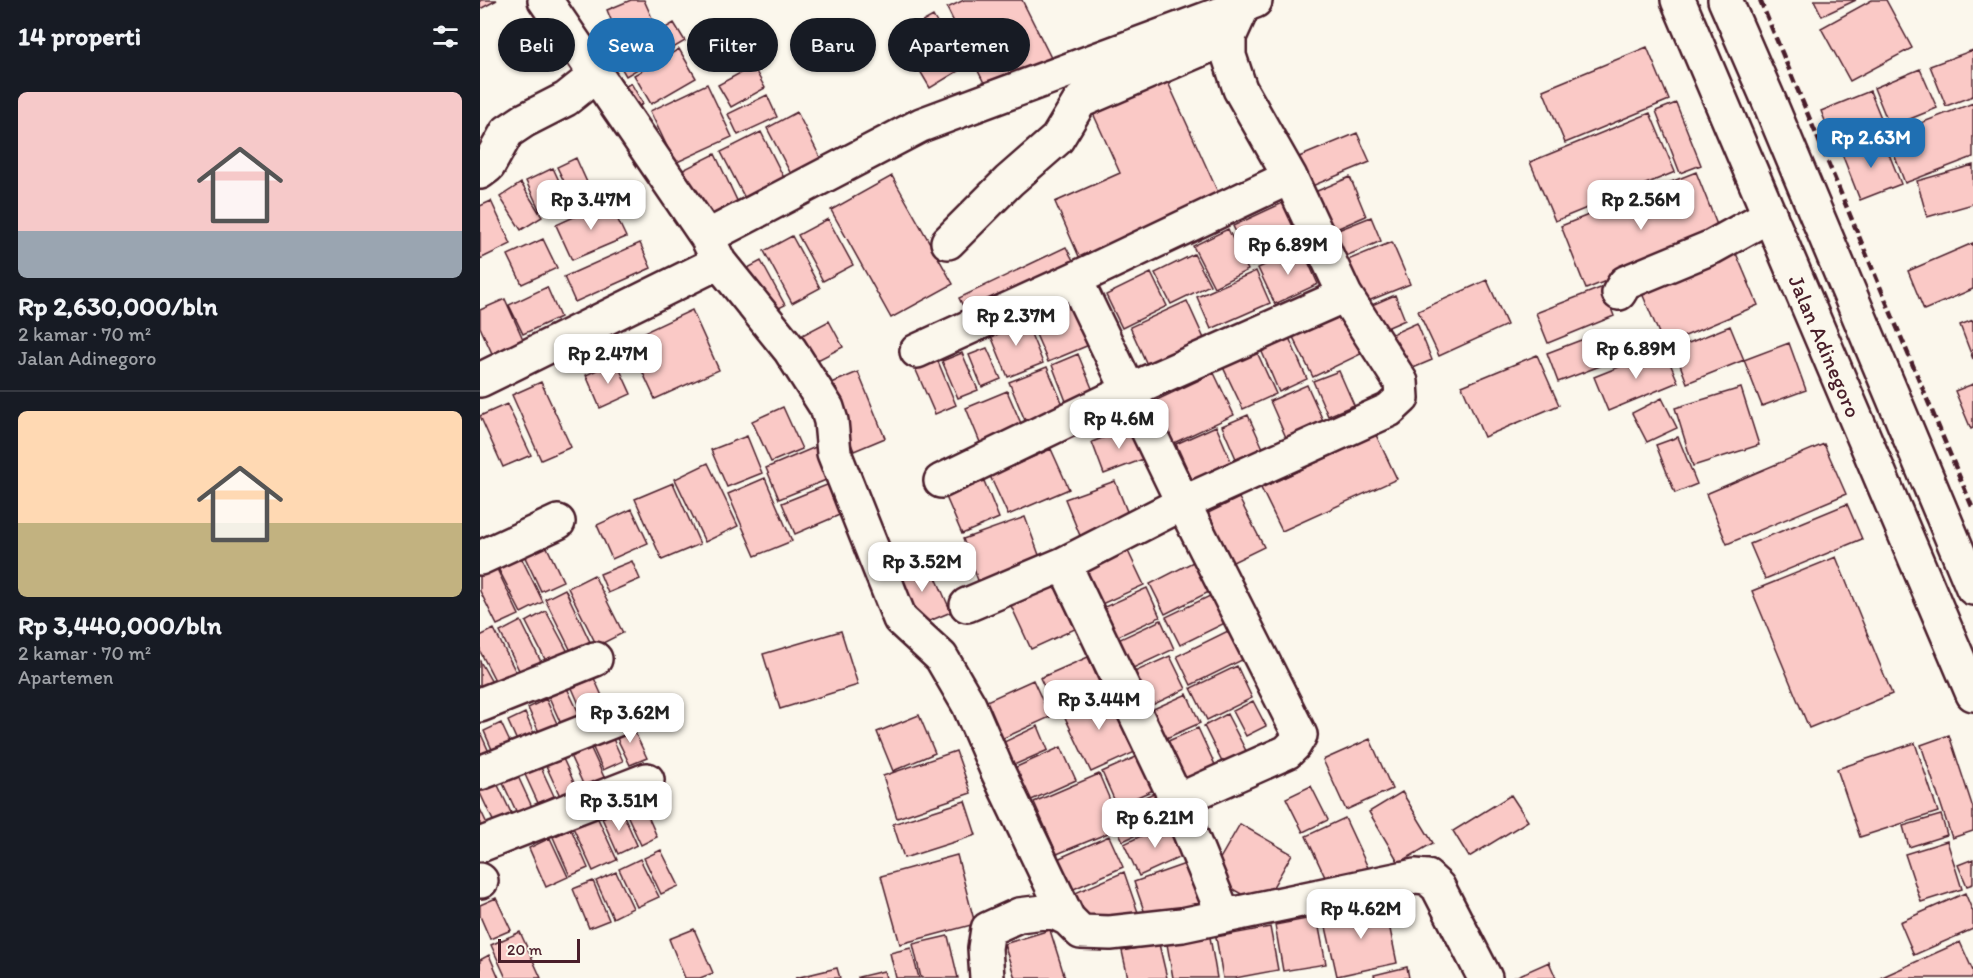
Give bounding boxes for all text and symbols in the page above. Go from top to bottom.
chip: Beli [498,18,575,72]
chip: Sewa [587,18,675,72]
chip: Filter [687,18,778,72]
chip: Baru [790,18,876,72]
chip: Apartemen [888,18,1030,72]
text: 14 properti [18,20,141,52]
icon: filters [429,20,462,53]
pin: Rp 2.63M [1809,118,1933,169]
text: Rp 2.63M [1831,125,1911,149]
icon: home [186,131,294,239]
pin: Rp 3.47M [529,180,653,231]
pin: Rp 2.56M [1579,180,1703,231]
text: Rp 3.47M [551,187,631,211]
text: Rp 2.56M [1601,187,1681,211]
pin: Rp 6.89M [1226,225,1350,276]
text: Rp 6.89M [1248,232,1328,256]
street label: Jalan Adinegoro [1783,271,1867,421]
text: Rp 2,630,000/bln [18,290,218,322]
pin: Rp 2.37M [954,296,1078,347]
text: Rp 2.37M [976,303,1056,327]
text: 2 kamar · 70 m² [18,322,151,346]
pin: Rp 6.89M [1574,329,1698,380]
pin: Rp 2.47M [546,334,670,385]
text: Rp 6.89M [1596,336,1676,360]
text: Rp 2.47M [568,341,648,365]
text: Jalan Adinegoro [18,346,156,370]
pin: Rp 4.6M [1064,399,1174,450]
text: Rp 4.6M [1084,406,1154,430]
icon: home [186,450,294,558]
pin: Rp 3.52M [860,542,984,593]
text: Rp 3.52M [882,549,962,573]
text: Rp 3,440,000/bln [18,609,222,641]
text: 2 kamar · 70 m² [18,641,151,665]
text: Apartemen [18,665,113,689]
pin: Rp 3.44M [1037,680,1161,731]
text: Rp 3.44M [1058,687,1140,711]
pin: Rp 3.62M [568,693,692,744]
text: Rp 3.62M [590,700,670,724]
pin: Rp 3.51M [557,781,681,832]
text: Rp 3.51M [580,788,658,812]
pin: Rp 6.21M [1093,798,1217,849]
text: Rp 6.21M [1116,805,1194,829]
pin: Rp 4.62M [1299,889,1423,940]
text: Rp 4.62M [1321,896,1401,920]
scale bar [498,936,580,964]
text: 20 m [507,940,542,959]

